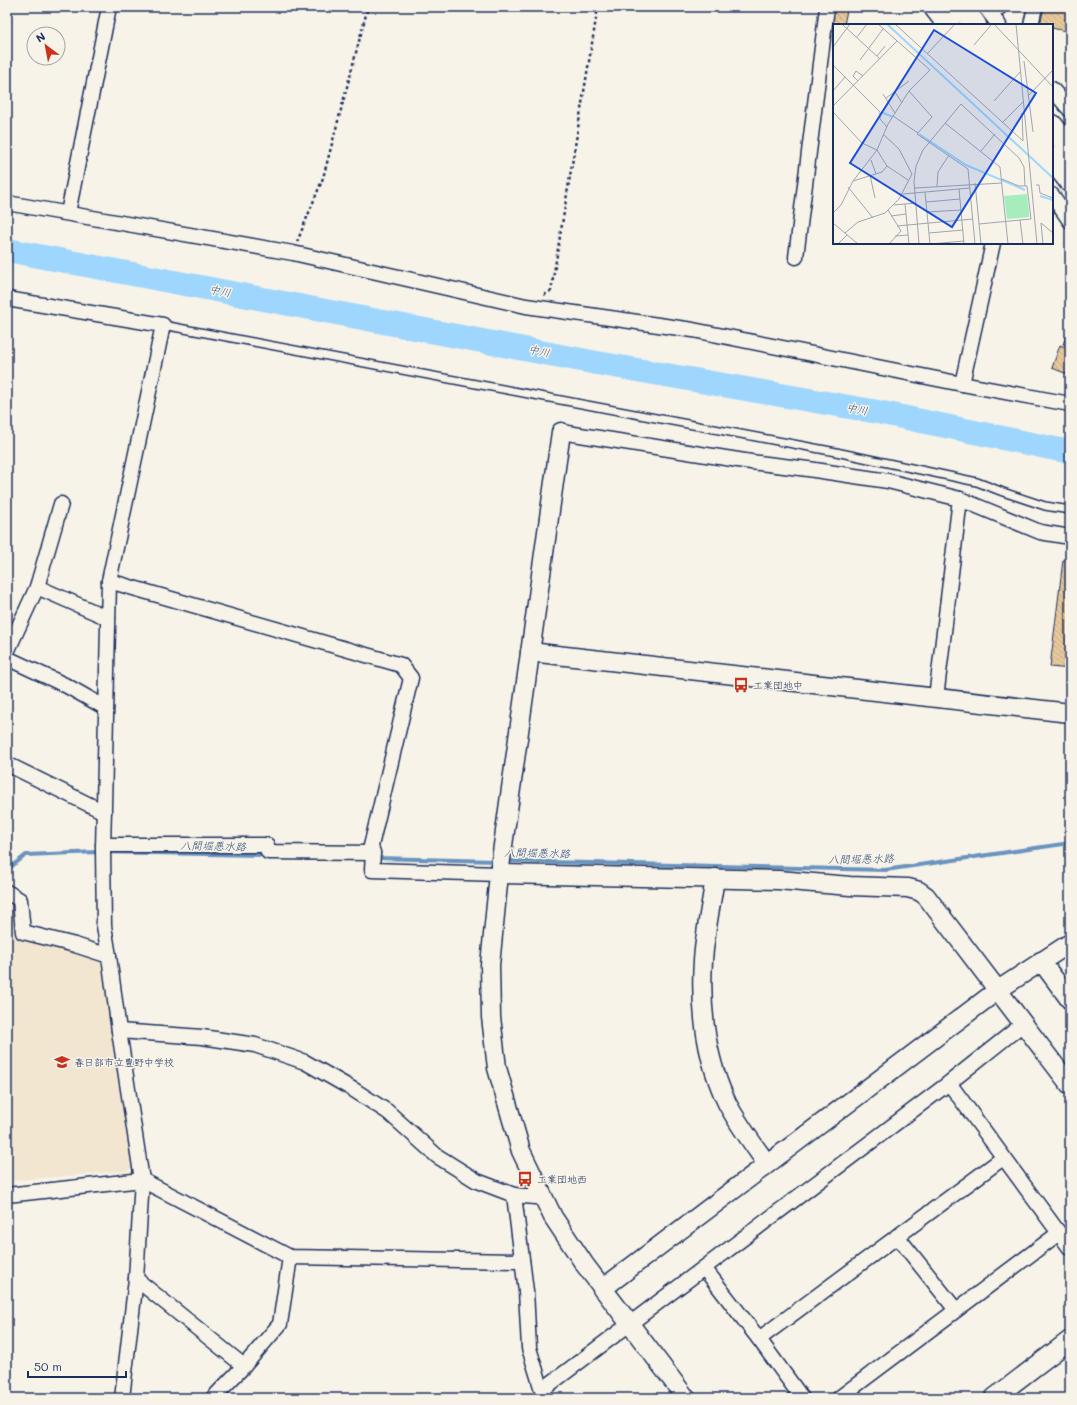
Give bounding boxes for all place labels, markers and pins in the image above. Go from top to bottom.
bus stop icon: 工業団地中 [732,676,750,694]
place label: 工業団地中 [753,678,803,692]
school or university icon: 春日部市立豊野中学校 [53,1053,71,1071]
place label: 春日部市立豊野中学校 [74,1055,174,1069]
bus stop icon: 工業団地西 [516,1170,534,1188]
place label: 工業団地西 [537,1172,587,1186]

